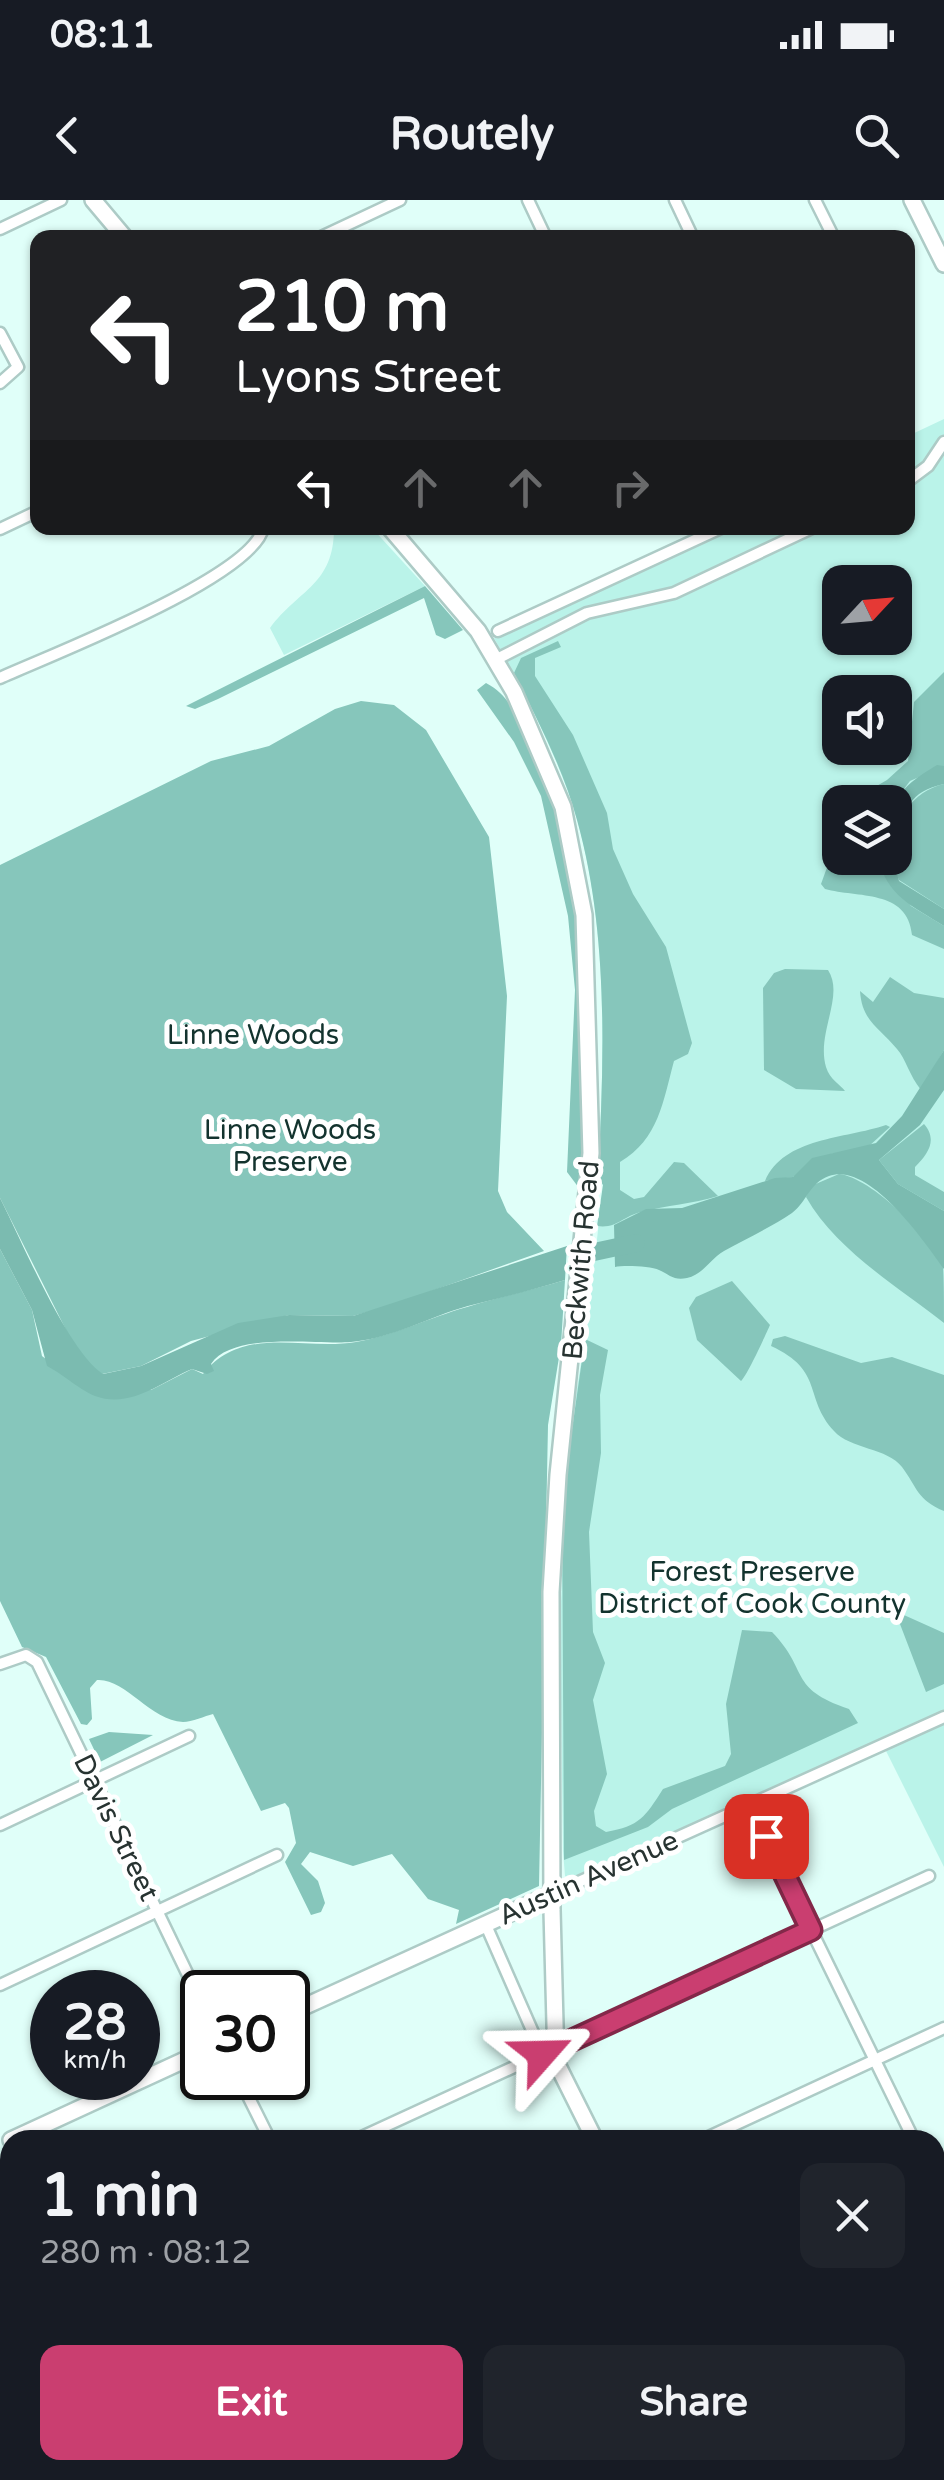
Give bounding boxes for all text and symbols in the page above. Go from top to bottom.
text: 08:11 [50,12,155,58]
icon: back [40,108,95,163]
text: Routely [390,108,554,162]
icon: search [849,108,904,163]
text: 210 m [235,266,449,350]
icon: left [70,270,200,400]
text: Lyons Street [235,351,501,405]
icon: left [288,460,343,515]
icon: ahead [393,460,448,515]
icon: ahead [498,460,553,515]
icon: right [603,460,658,515]
north arrow [822,565,912,655]
map controls [822,565,912,875]
button: sound [822,675,912,765]
button: layers [822,785,912,875]
park label: Linne Woods [167,1018,339,1052]
park label: Linne Woods Preserve [204,1113,376,1179]
street label: Beckwith Road [555,1159,607,1361]
park label: Forest Preserve District of Cook County [598,1555,906,1621]
street label: Davis Street [66,1749,166,1907]
pin [724,1794,809,1879]
icon: arrive [739,1809,794,1864]
street label: Austin Avenue [493,1823,684,1933]
speed limit sign: 30 [180,1970,310,2100]
text: 28 [64,1993,126,2053]
position arrow [490,2002,594,2106]
text: km/h [64,2045,126,2075]
text: 1 min [40,2160,200,2232]
button: close [800,2163,905,2268]
text: 280 m · 08:12 [40,2234,252,2272]
button: Exit [40,2345,463,2460]
button: Share [483,2345,905,2460]

